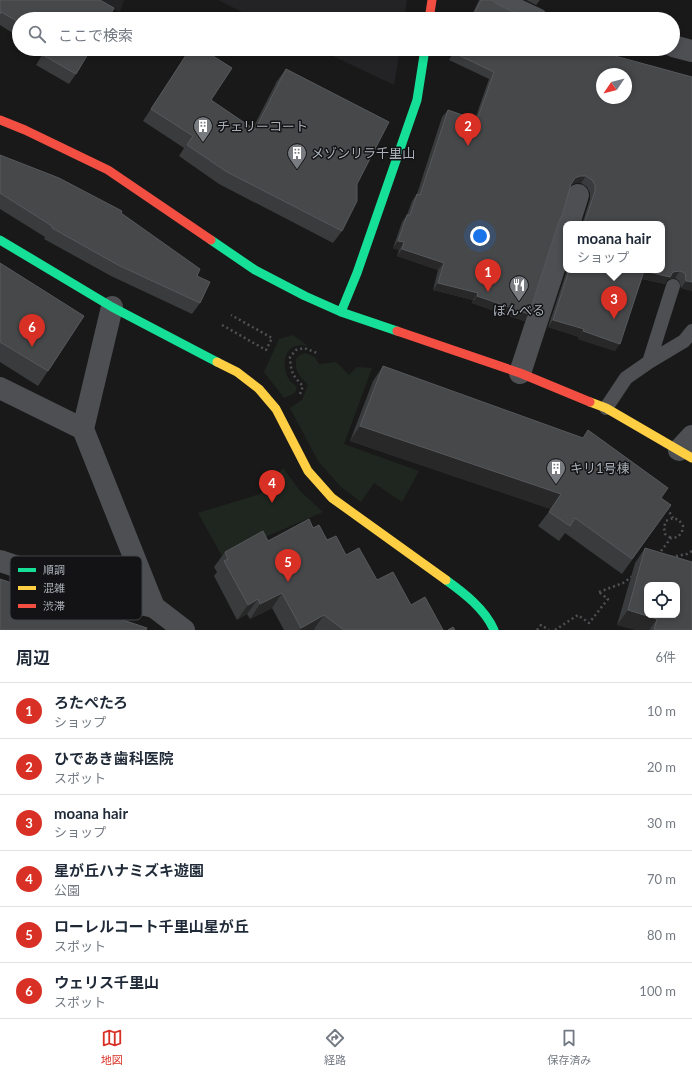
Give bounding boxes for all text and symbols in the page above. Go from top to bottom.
search box [12,12,680,56]
icon: search [26,23,48,45]
text: ここで検索 [58,26,133,44]
north arrow [596,68,632,104]
pin: 2 [455,113,481,146]
building icon: チェリーコート [192,115,214,143]
place label: チェリーコート [217,118,308,134]
building icon: メゾンリラ千里山 [286,142,308,170]
place label: メゾンリラ千里山 [311,145,415,161]
popup [563,221,665,273]
your location [470,226,490,246]
text: moana hair [577,229,651,247]
text: ショップ [577,249,629,265]
pin: 1 [475,259,501,292]
restaurant icon: ぼんべる [508,274,530,302]
pin: 3 [601,286,627,319]
place label: ぼんべる [493,302,545,318]
pin: 6 [19,314,45,347]
building icon: キリ1号棟 [545,457,567,485]
place label: キリ1号棟 [570,460,630,476]
pin: 4 [259,470,285,503]
pin: 5 [275,549,301,582]
legend [10,556,142,620]
text: 順調 [43,563,65,576]
text: 混雑 [43,581,65,594]
map controls [644,582,680,618]
button: locate [644,582,680,618]
text: 渋滞 [43,599,65,612]
text: 周辺 [16,647,50,668]
text: 6件 [655,649,676,665]
text: ろたぺたろ [54,693,128,711]
text: 1 [25,703,33,719]
text: 10 m [647,703,676,719]
text: ショップ [54,714,106,730]
text: ひであき歯科医院 [54,749,174,767]
text: 2 [25,759,33,775]
text: 20 m [647,759,676,775]
text: スポット [54,770,106,786]
text: moana hair [54,804,128,822]
text: 3 [25,815,33,831]
text: 30 m [647,815,676,831]
text: ショップ [54,824,106,840]
text: 星が丘ハナミズキ遊園 [54,861,204,879]
text: 4 [25,871,33,887]
text: 70 m [647,871,676,887]
text: 公園 [54,882,80,898]
text: ローレルコート千里山星が丘 [54,917,249,935]
text: 5 [25,927,33,943]
text: 80 m [647,927,676,943]
text: スポット [54,938,106,954]
text: ウェリス千里山 [54,973,159,991]
text: 6 [25,983,33,999]
text: 100 m [639,983,676,999]
text: スポット [54,994,106,1010]
tab: 地図 [101,1027,123,1067]
tab: 経路 [324,1027,346,1067]
tab: 保存済み [547,1027,591,1067]

